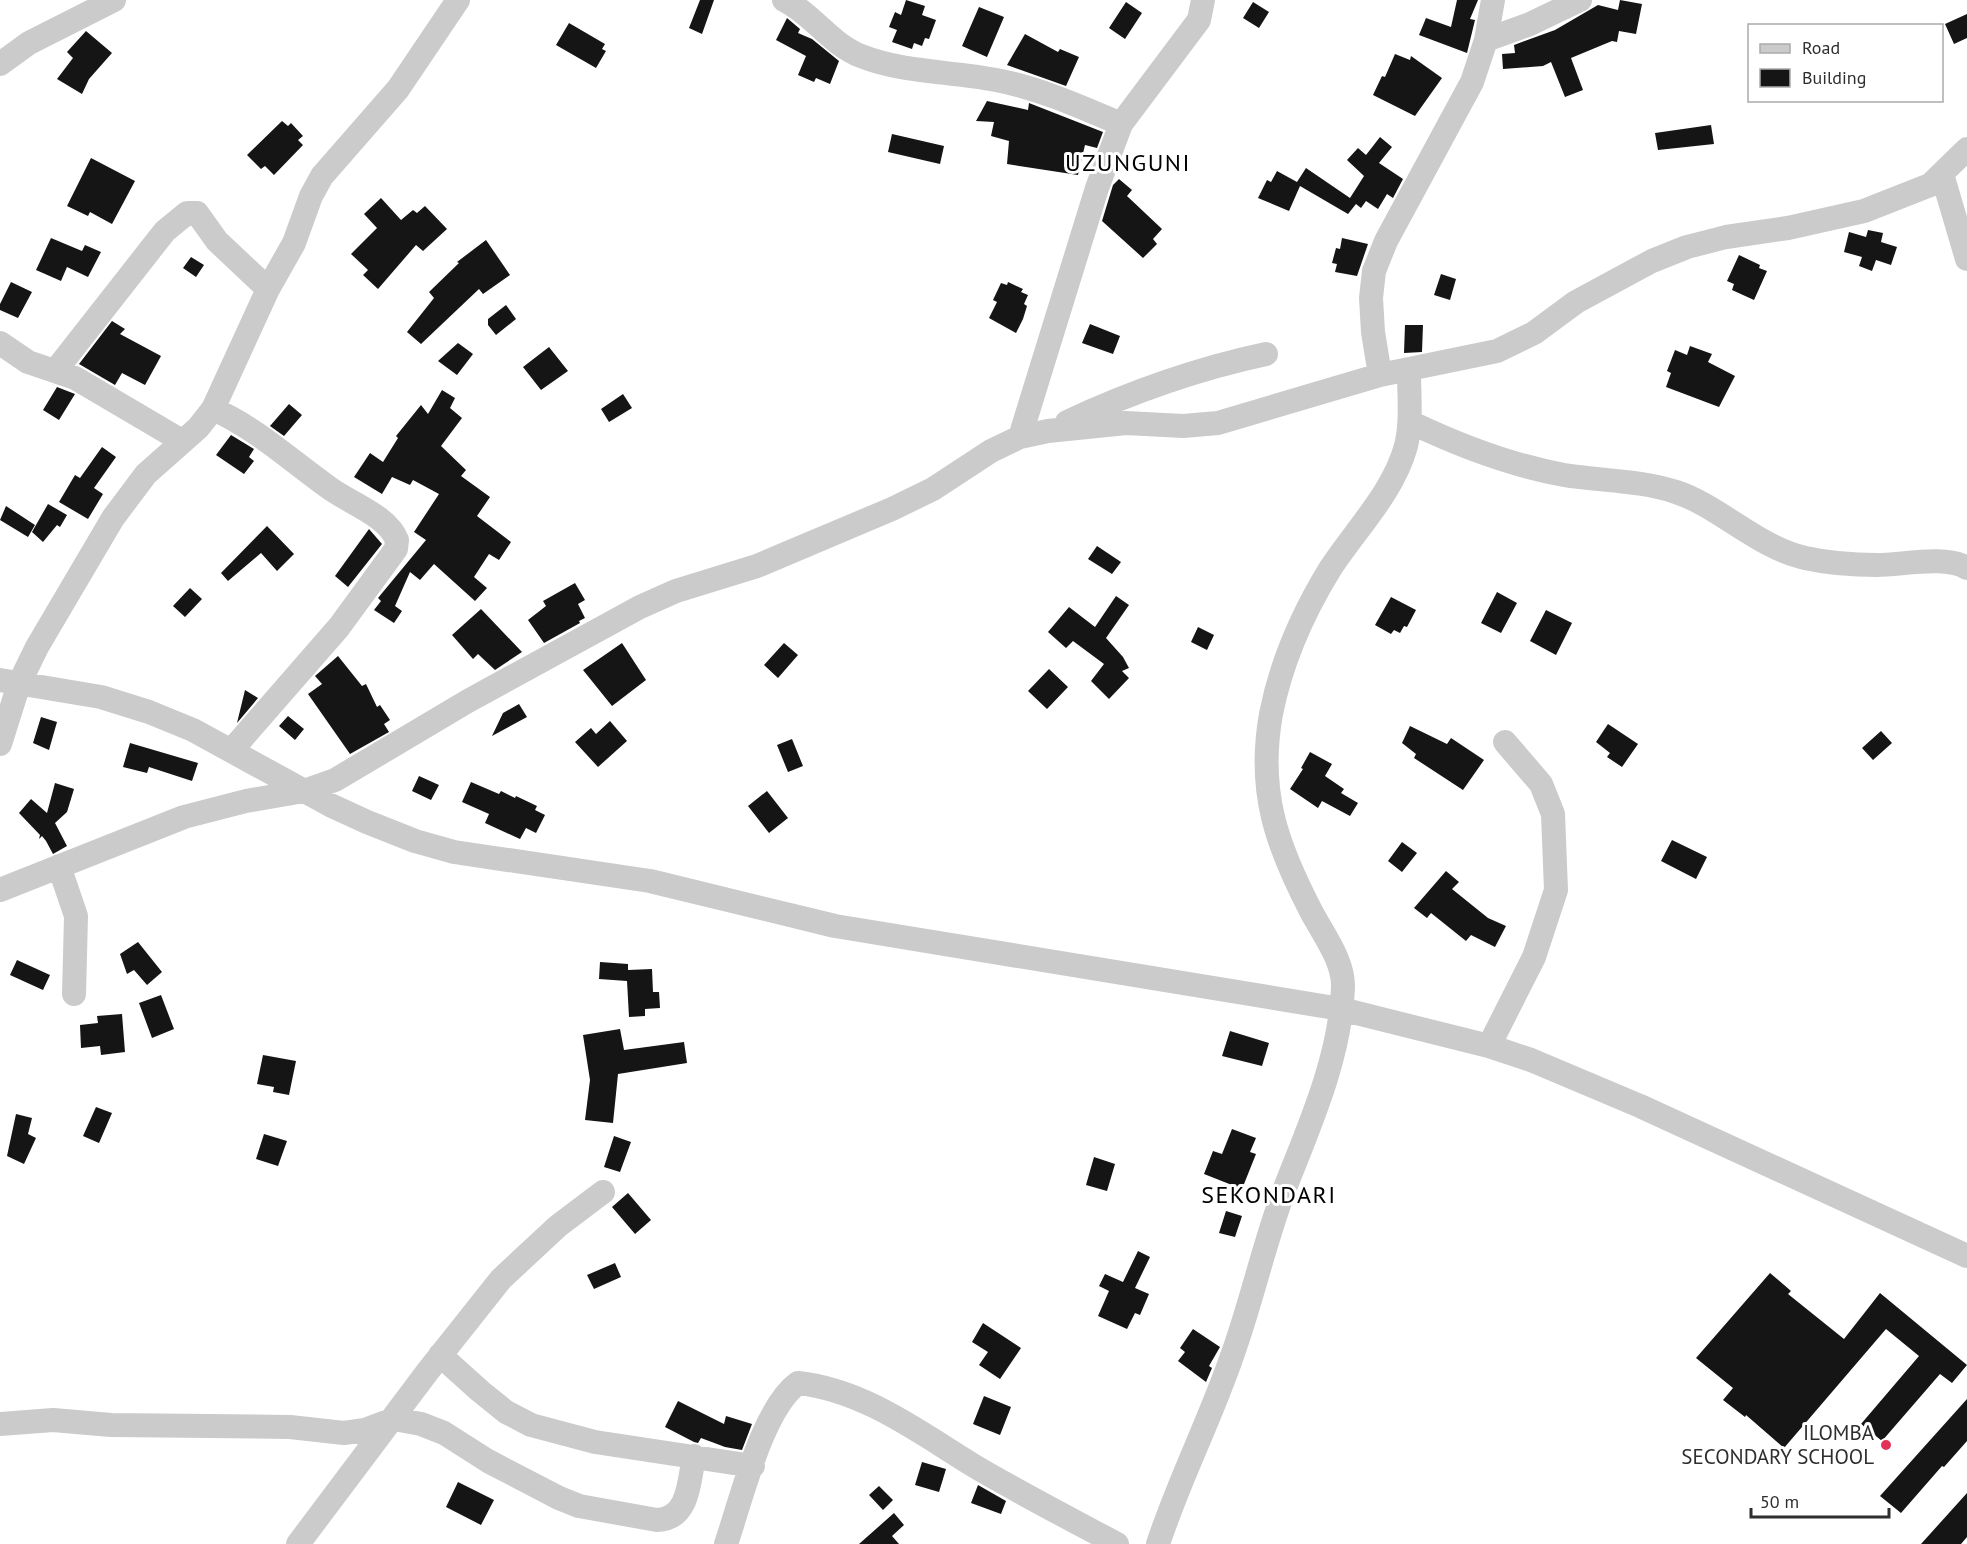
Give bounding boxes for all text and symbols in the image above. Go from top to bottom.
legend [1748,24,1943,102]
text: Road [1802,36,1840,59]
text: Building [1802,66,1866,89]
district label: UZUNGUNI [1065,147,1191,178]
district label: SEKONDARI [1201,1179,1337,1210]
place label: ILOMBA SECONDARY SCHOOL [1681,1419,1875,1470]
marker: ILOMBA SECONDARY SCHOOL [1879,1438,1893,1452]
scale bar [1751,1481,1889,1519]
text: 50 m [1760,1490,1799,1513]

